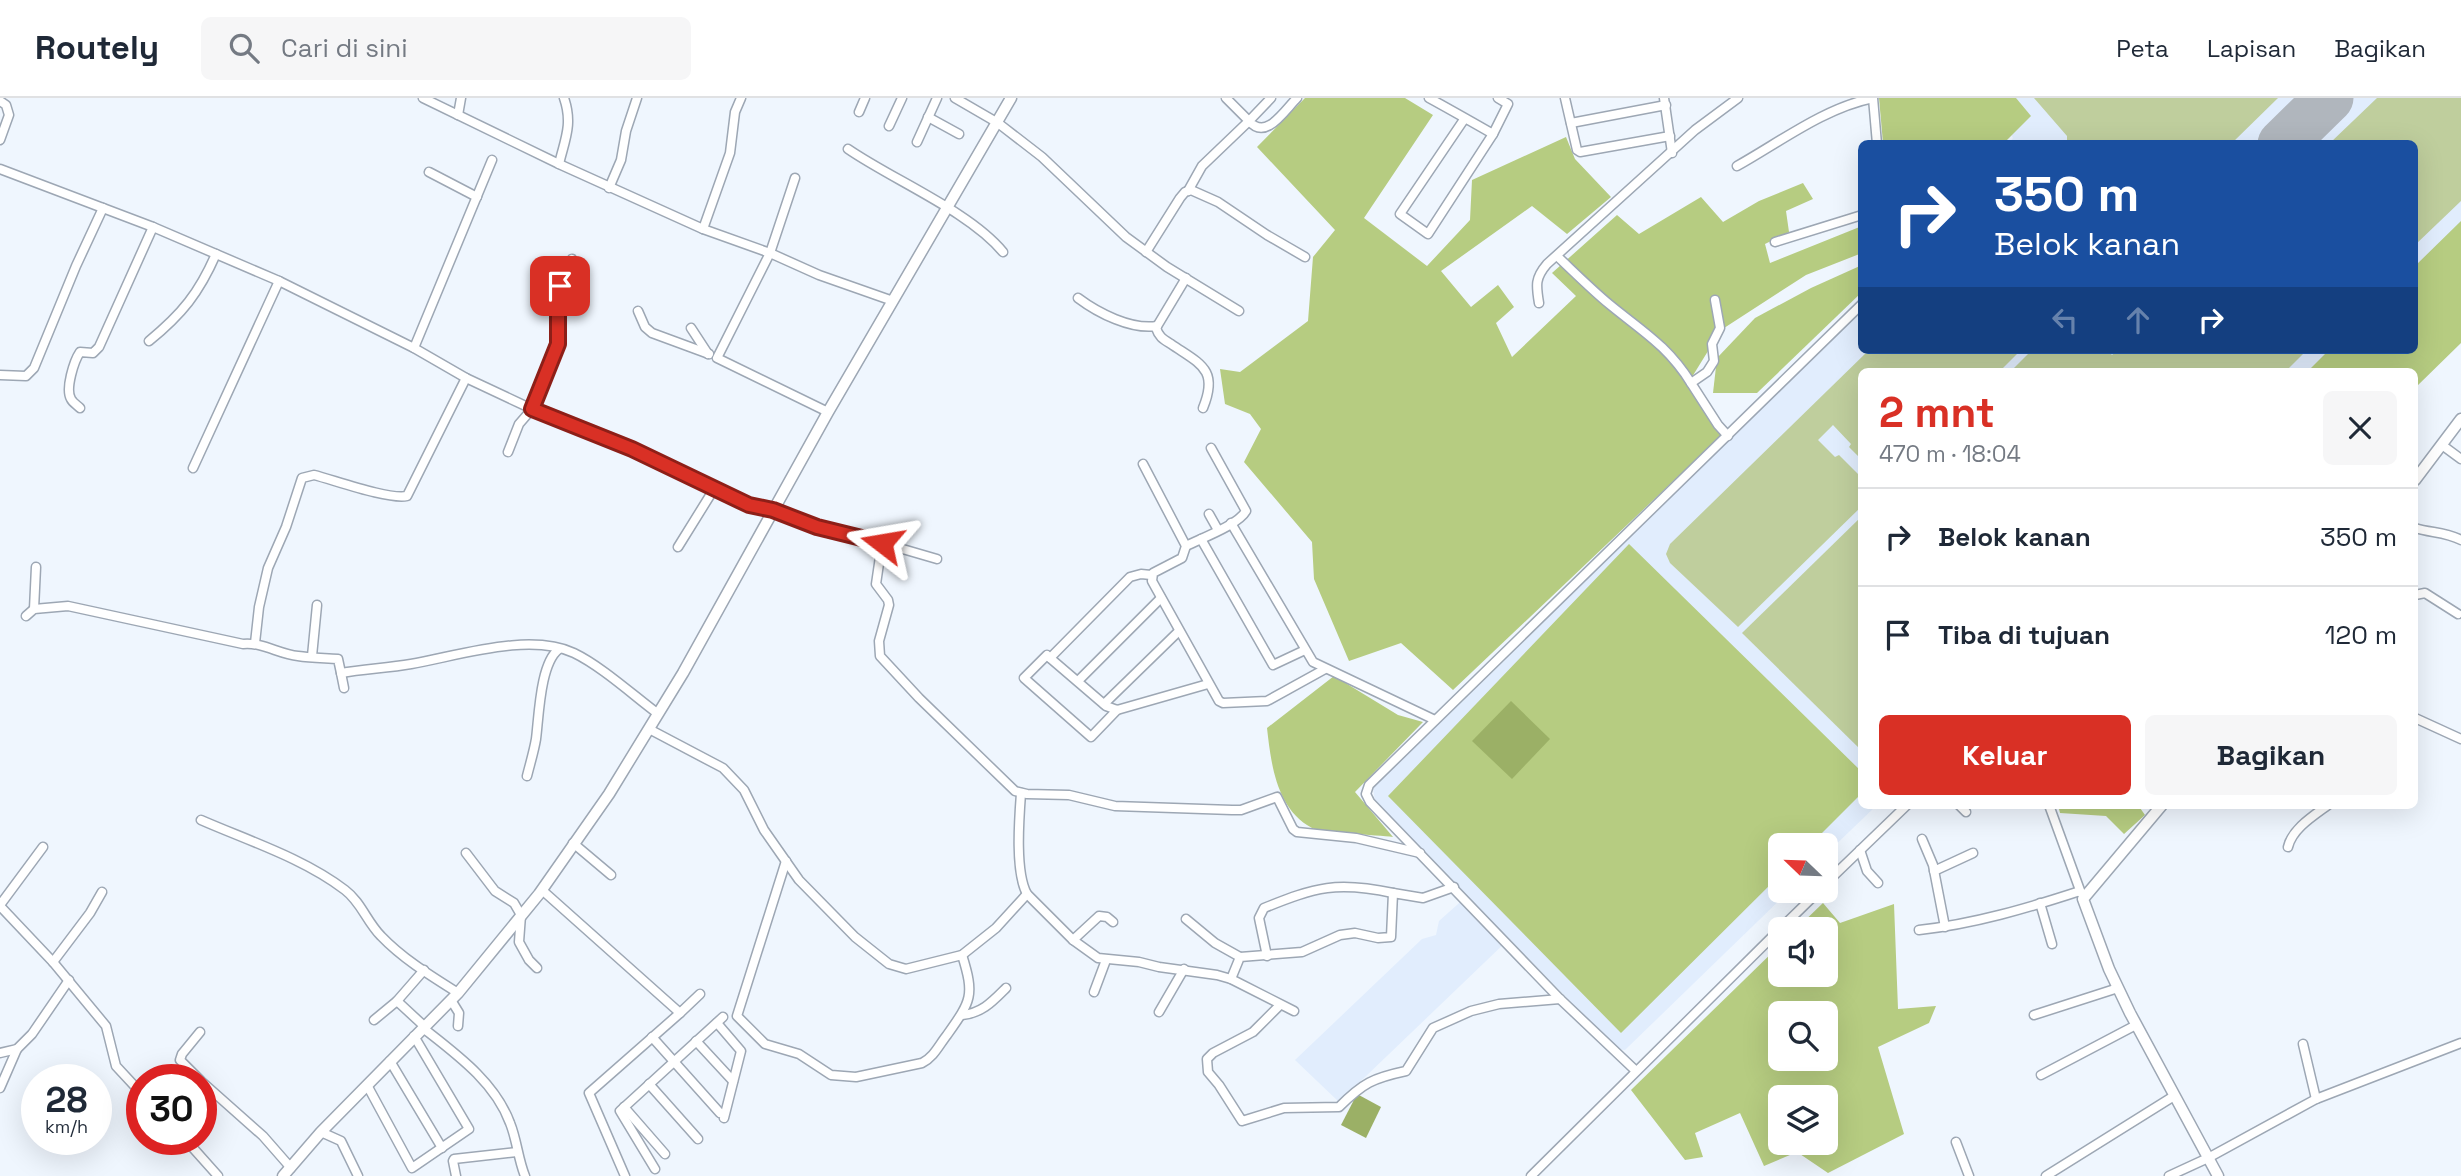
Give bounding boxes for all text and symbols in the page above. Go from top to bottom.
search box [201,17,691,80]
text: Routely [35,27,159,69]
icon: search [225,29,263,67]
text: Cari di sini [281,31,408,65]
text: Peta [2116,33,2169,64]
text: Lapisan [2207,33,2296,64]
text: Bagikan [2334,33,2426,64]
text: 350 m [1994,163,2139,225]
icon: right [1879,168,1970,259]
text: Belok kanan [1994,224,2180,264]
pin [530,256,590,316]
icon: arrive [541,267,579,305]
icon: left [2046,301,2084,339]
icon: ahead [2119,301,2157,339]
icon: right [2192,301,2230,339]
text: 2 mnt [1879,386,1995,439]
button: close [2323,391,2397,465]
text: 470 m · 18:04 [1879,439,2021,469]
position arrow [845,506,919,580]
icon: right [1879,518,1917,556]
text: Belok kanan [1938,520,2091,554]
text: 350 m [2320,520,2397,554]
icon: arrive [1879,616,1917,654]
text: Tiba di tujuan [1938,618,2110,652]
text: 120 m [2325,618,2397,652]
button: Keluar [1879,715,2131,795]
button: Bagikan [2145,715,2397,795]
north arrow [1768,833,1838,903]
map controls [1768,833,1838,1155]
button: sound [1768,917,1838,987]
button: search [1768,1001,1838,1071]
speed limit sign: 30 [126,1064,217,1155]
text: 28 [46,1078,87,1122]
button: layers [1768,1085,1838,1155]
text: km/h [45,1115,88,1138]

